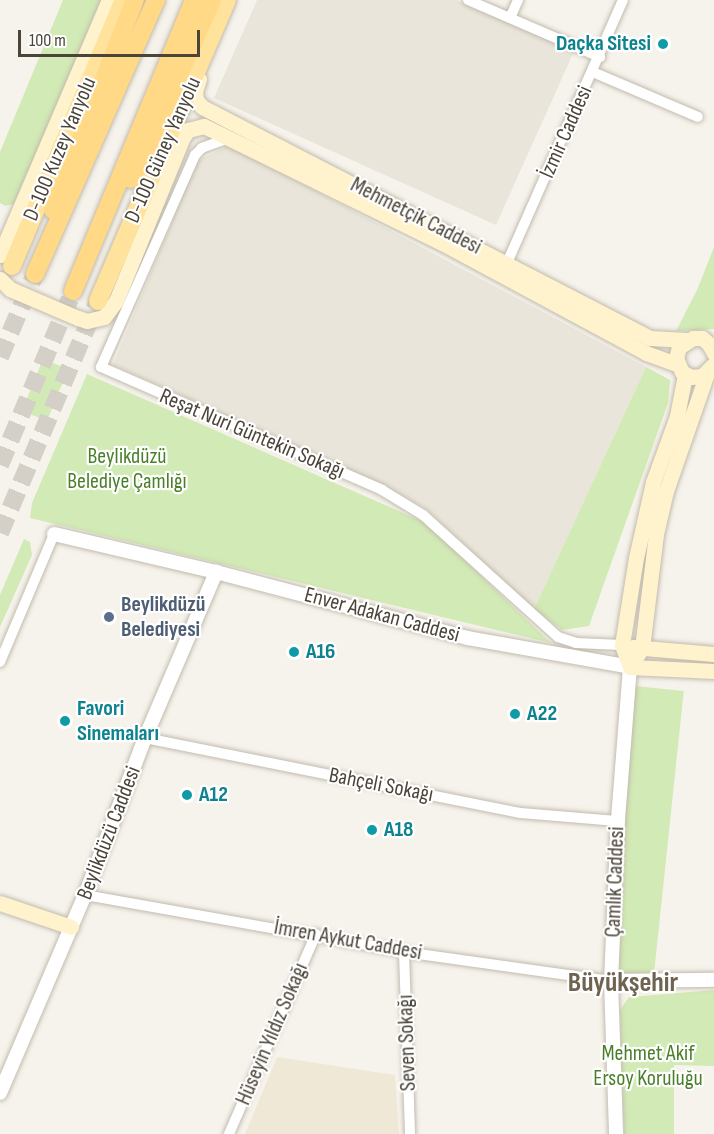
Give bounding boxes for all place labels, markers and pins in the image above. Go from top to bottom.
place label: Daçka Sitesi [556,31,651,57]
marker: Daçka Sitesi [656,37,670,51]
place label: Beylikdüzü Belediyesi [121,591,205,642]
marker: Beylikdüzü Belediyesi [102,610,116,624]
place label: A16 [306,639,335,665]
marker: A16 [287,645,301,659]
place label: Favori Sinemaları [77,695,159,746]
place label: A22 [527,701,557,727]
marker: A22 [508,707,522,721]
marker: Favori Sinemaları [58,714,72,728]
place label: A12 [199,782,228,808]
marker: A12 [180,788,194,802]
place label: A18 [384,817,413,843]
marker: A18 [365,823,379,837]

